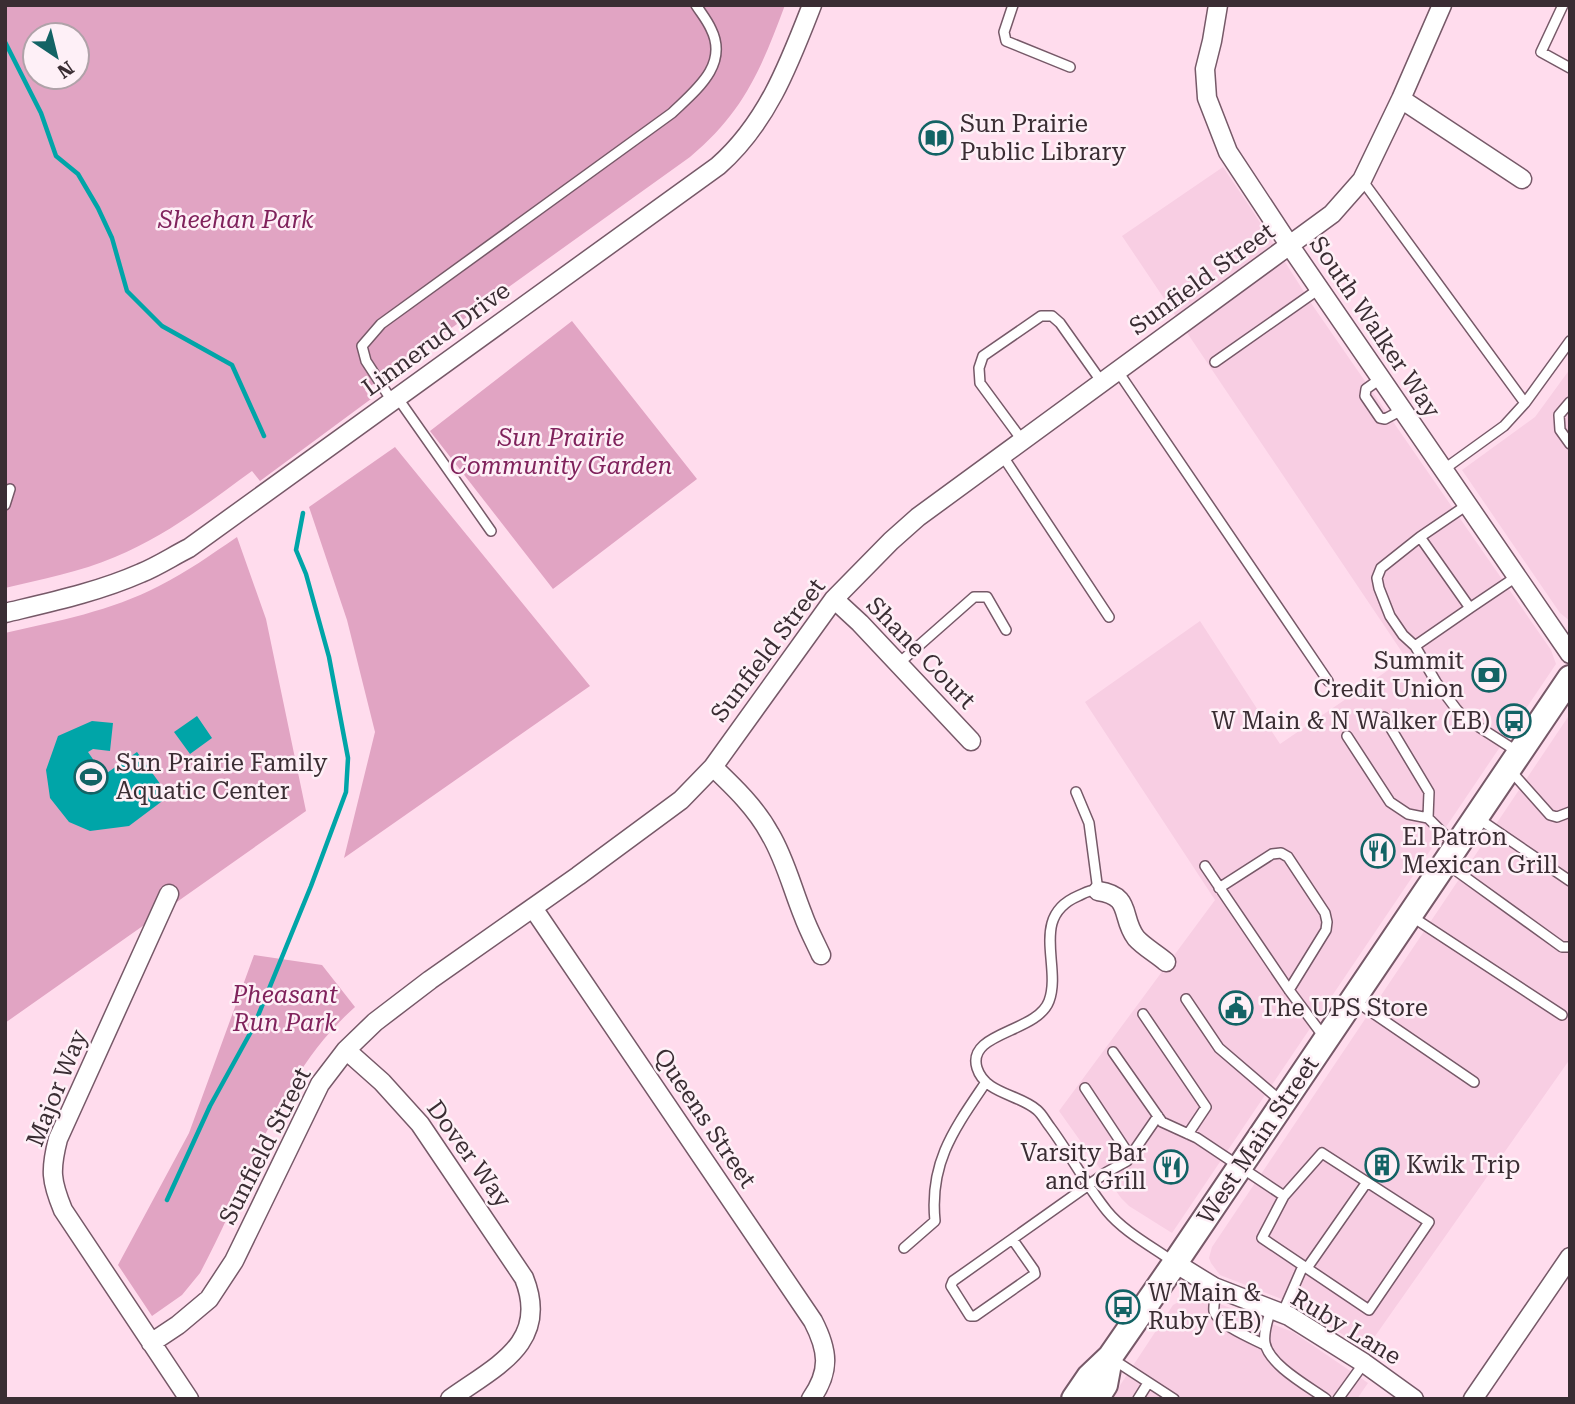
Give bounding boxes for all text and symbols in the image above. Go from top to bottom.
north arrow [21,21,91,91]
text: N [53,56,78,83]
place label: Sun Prairie Public Library [960,110,1127,166]
library icon: Sun Prairie Public Library [917,119,955,157]
park label: Sheehan Park [157,206,314,234]
street label: Sunfield Street [1124,217,1280,341]
street label: South Walker Way [1304,231,1447,424]
street label: Linnerud Drive [357,276,515,402]
park label: Sun Prairie Community Garden [450,424,672,480]
street label: Sunfield Street [705,573,831,727]
street label: Shane Court [861,591,981,715]
place label: Summit Credit Union [1314,647,1464,703]
bank icon: Summit Credit Union [1470,656,1508,694]
bus stop icon: W Main & N Walker (EB) [1495,702,1533,740]
place label: W Main & N Walker (EB) [1211,707,1490,735]
place label: Sun Prairie Family Aquatic Center [116,749,328,805]
sports icon: Sun Prairie Family Aquatic Center [72,758,110,796]
place label: El Patron Mexican Grill [1402,823,1558,879]
restaurant icon: El Patron Mexican Grill [1359,832,1397,870]
park label: Pheasant Run Park [231,981,338,1037]
public building icon: The UPS Store [1217,989,1255,1027]
place label: The UPS Store [1260,994,1428,1022]
street label: Major Way [21,1025,93,1150]
street label: Queens Street [648,1043,762,1193]
street label: West Main Street [1191,1051,1325,1229]
street label: Sunfield Street [213,1063,317,1229]
street label: Dover Way [421,1095,518,1214]
place label: Varsity Bar and Grill [1021,1139,1146,1195]
building icon: Kwik Trip [1363,1146,1401,1184]
restaurant icon: Varsity Bar and Grill [1152,1148,1190,1186]
place label: Kwik Trip [1406,1151,1520,1179]
place label: W Main & Ruby (EB) [1148,1279,1261,1335]
street label: Ruby Lane [1286,1283,1406,1371]
bus stop icon: W Main & Ruby (EB) [1104,1288,1142,1326]

